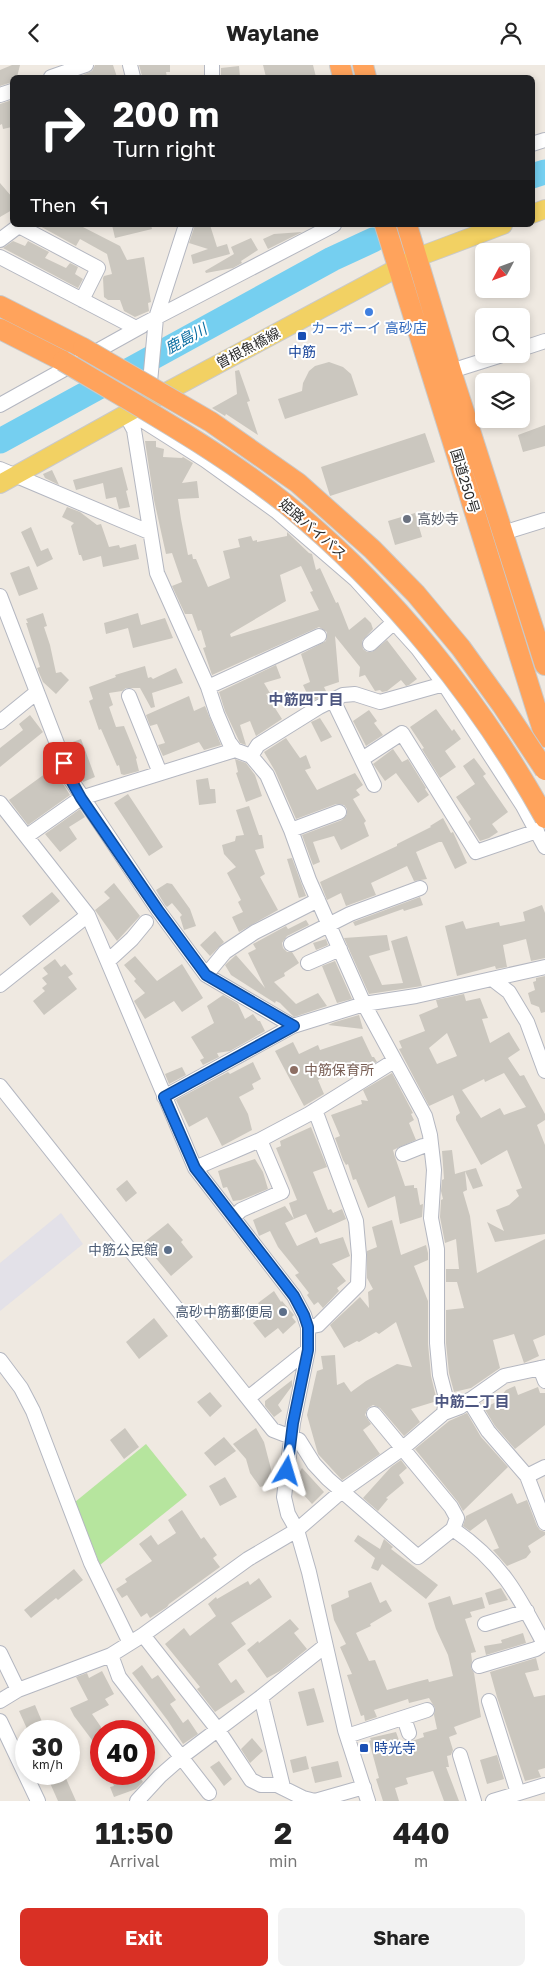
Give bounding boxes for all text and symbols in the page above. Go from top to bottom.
icon: back [20,19,48,47]
text: Waylane [226,19,319,46]
icon: person [497,19,525,47]
text: 200 m [113,93,219,135]
icon: right [30,95,95,160]
text: Turn right [113,135,216,162]
icon: left [86,190,114,218]
text: Then [30,193,76,216]
north arrow [475,243,530,297]
map controls [475,243,530,428]
marker: カーボーイ 高砂店 [363,306,375,318]
button: search [475,308,530,363]
water label: 鹿島川 [161,318,211,357]
place label: カーボーイ 高砂店 [311,319,427,336]
street label: 曽根魚橋線 [213,324,283,371]
marker: 中筋 [296,330,308,342]
place label: 中筋 [288,343,316,360]
button: layers [475,373,530,428]
street label: 国道250号 [448,446,483,515]
street label: 姫路バイパス [276,495,351,563]
place label: 高妙寺 [417,510,459,527]
marker: 高妙寺 [401,513,413,525]
district label: 中筋四丁目 [268,690,344,708]
pin [43,742,85,784]
icon: arrive [50,749,78,777]
place label: 中筋保育所 [304,1061,374,1078]
marker: 中筋保育所 [288,1064,300,1076]
place label: 中筋公民館 [88,1241,158,1258]
marker: 中筋公民館 [162,1244,174,1256]
place label: 高砂中筋郵便局 [175,1303,273,1320]
marker: 高砂中筋郵便局 [277,1306,289,1318]
district label: 中筋二丁目 [434,1392,510,1410]
position arrow [260,1444,312,1496]
speed limit sign: 40 [90,1720,155,1785]
text: 30 [32,1731,63,1762]
place label: 時光寺 [374,1739,416,1756]
marker: 時光寺 [358,1742,370,1754]
text: km/h [32,1757,63,1772]
text: 11:50 [95,1815,174,1851]
text: 2 [274,1815,292,1851]
text: 440 [393,1815,450,1851]
text: Arrival [109,1851,160,1871]
text: min [269,1851,297,1871]
text: m [414,1851,428,1871]
button: Exit [20,1908,268,1966]
button: Share [278,1908,525,1966]

